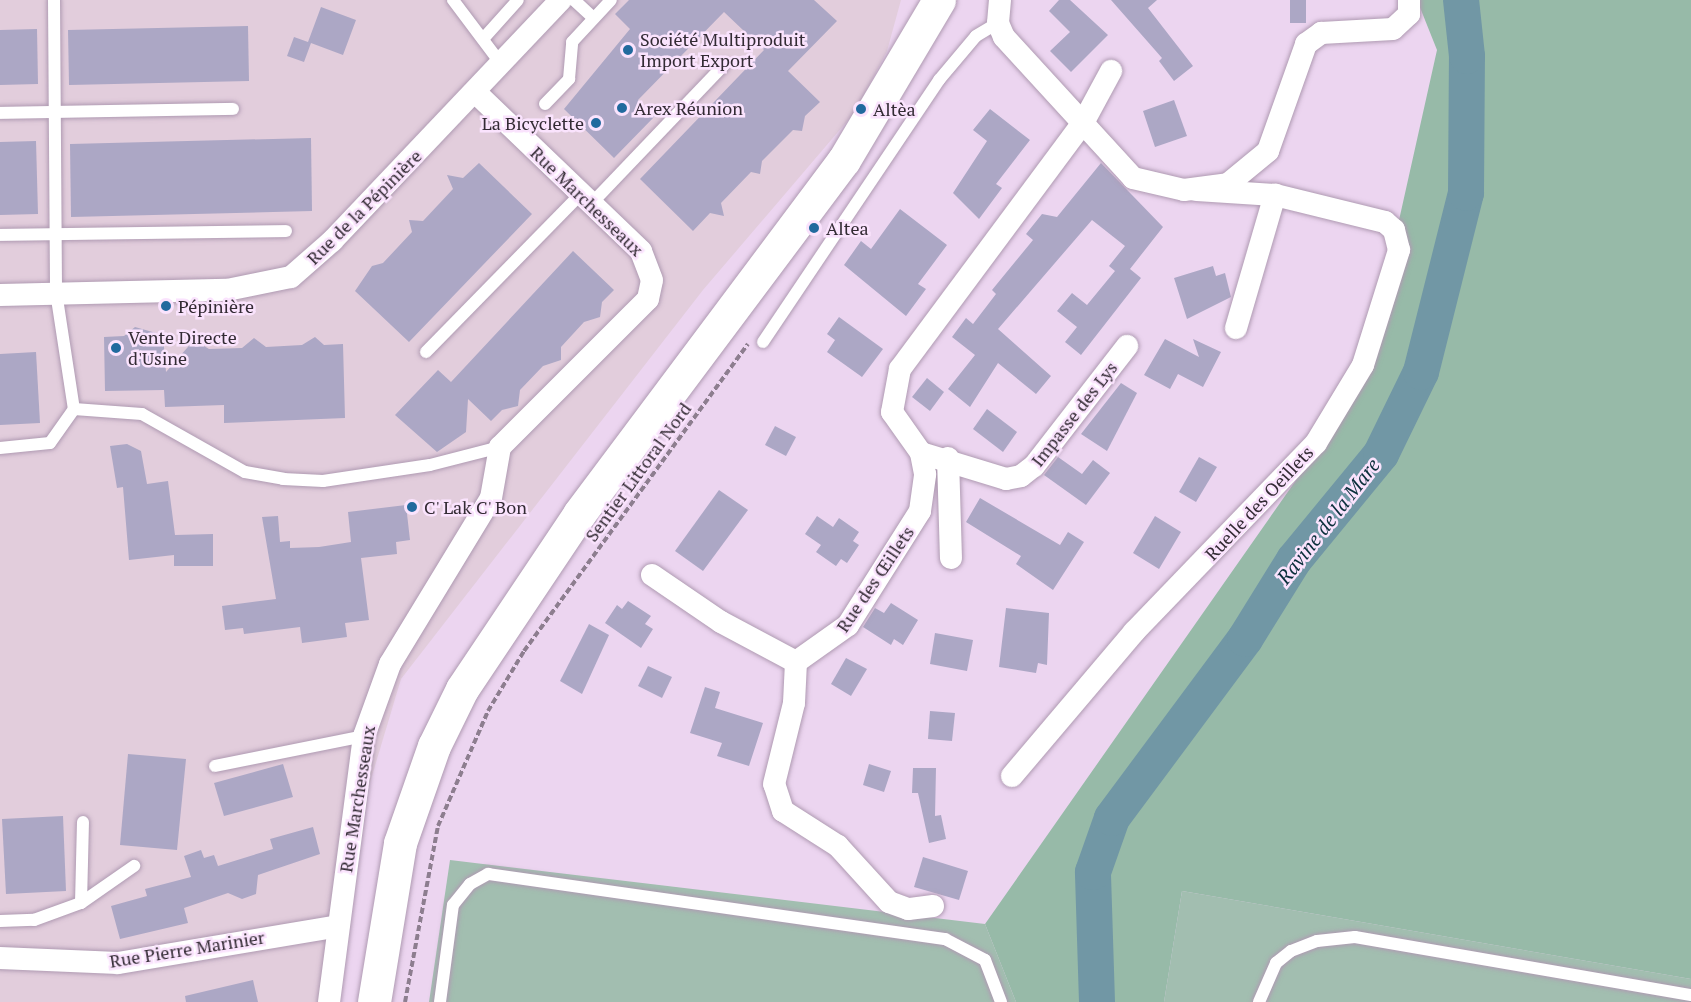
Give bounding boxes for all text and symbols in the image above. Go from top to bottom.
place label: Société Multiproduit Import Export [640,29,805,72]
marker: Société Multiproduit Import Export [621,43,635,57]
place label: Arex Réunion [634,97,743,119]
place label: Altèa [873,98,916,120]
marker: Arex Réunion [615,101,629,115]
marker: Altèa [854,102,868,116]
place label: La Bicyclette [482,112,584,134]
marker: La Bicyclette [589,116,603,130]
street label: Rue Marchesseaux [526,142,648,260]
street label: Rue de la Pépinière [302,145,426,269]
place label: Altea [826,217,869,239]
marker: Altea [807,221,821,235]
place label: Pépinière [178,295,254,317]
marker: Pépinière [159,299,173,313]
place label: Vente Directe d'Usine [128,327,237,370]
marker: Vente Directe d'Usine [109,341,123,355]
street label: Impasse des Lys [1026,357,1122,471]
street label: Sentier Littoral Nord [580,398,696,546]
street label: Ruelle des Oeillets [1200,441,1318,565]
water label: Ravine de la Mare [1272,453,1384,589]
place label: C' Lak C' Bon [424,496,528,518]
marker: C' Lak C' Bon [405,500,419,514]
street label: Rue des Œillets [832,522,918,636]
street label: Rue Marchesseaux [335,724,379,874]
street label: Rue Pierre Marinier [108,926,266,972]

